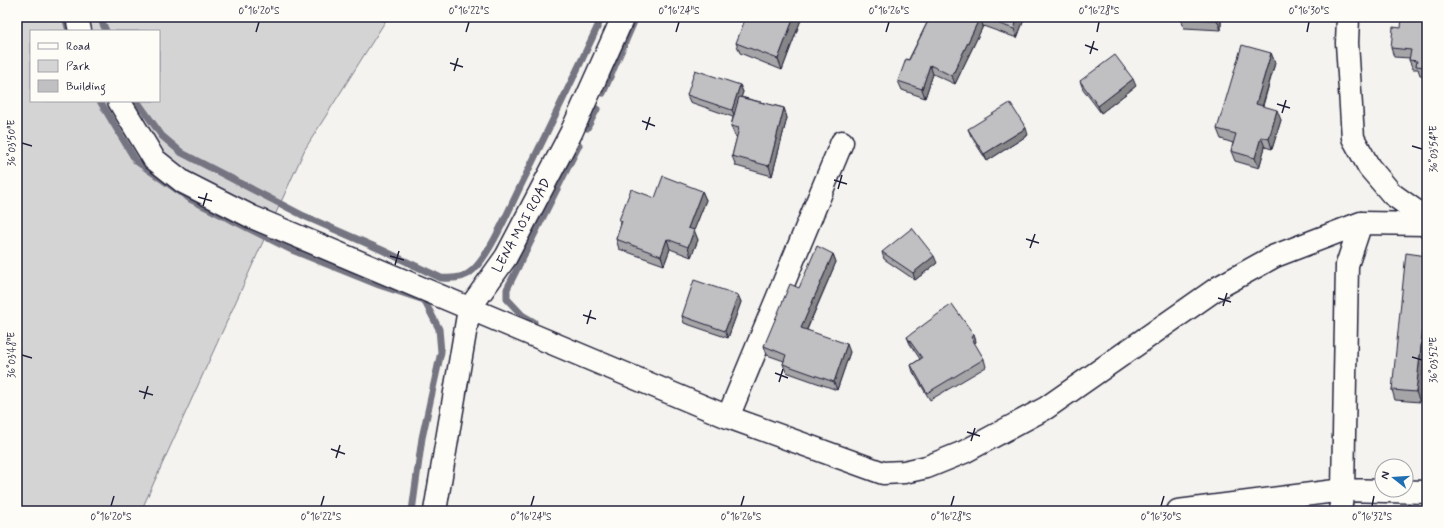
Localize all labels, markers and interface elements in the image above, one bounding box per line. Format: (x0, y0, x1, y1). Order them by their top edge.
text: 0°16'20"S (239, 4, 280, 18)
text: 0°16'22"S (449, 4, 490, 18)
text: 0°16'24"S (658, 4, 700, 18)
text: 0°16'26"S (869, 4, 910, 18)
text: 0°16'28"S (1079, 4, 1120, 18)
text: 0°16'30"S (1289, 4, 1330, 18)
legend (30, 30, 160, 102)
text: Road (66, 39, 90, 55)
text: Park (66, 59, 90, 75)
text: Building (66, 79, 106, 96)
text: 36°03'50"E (5, 120, 19, 166)
text: 36°03'54"E (1427, 125, 1441, 172)
street label: LENA MOI ROAD (488, 175, 555, 276)
text: 36°03'48"E (5, 332, 19, 378)
text: 36°03'52"E (1427, 337, 1441, 383)
north arrow (1374, 458, 1414, 498)
text: N (1378, 470, 1393, 481)
text: 0°16'20"S (91, 510, 132, 524)
text: 0°16'22"S (301, 510, 342, 524)
text: 0°16'24"S (510, 510, 552, 524)
text: 0°16'26"S (721, 510, 762, 524)
text: 0°16'28"S (931, 510, 972, 524)
text: 0°16'30"S (1141, 510, 1182, 524)
text: 0°16'32"S (1352, 510, 1392, 524)

